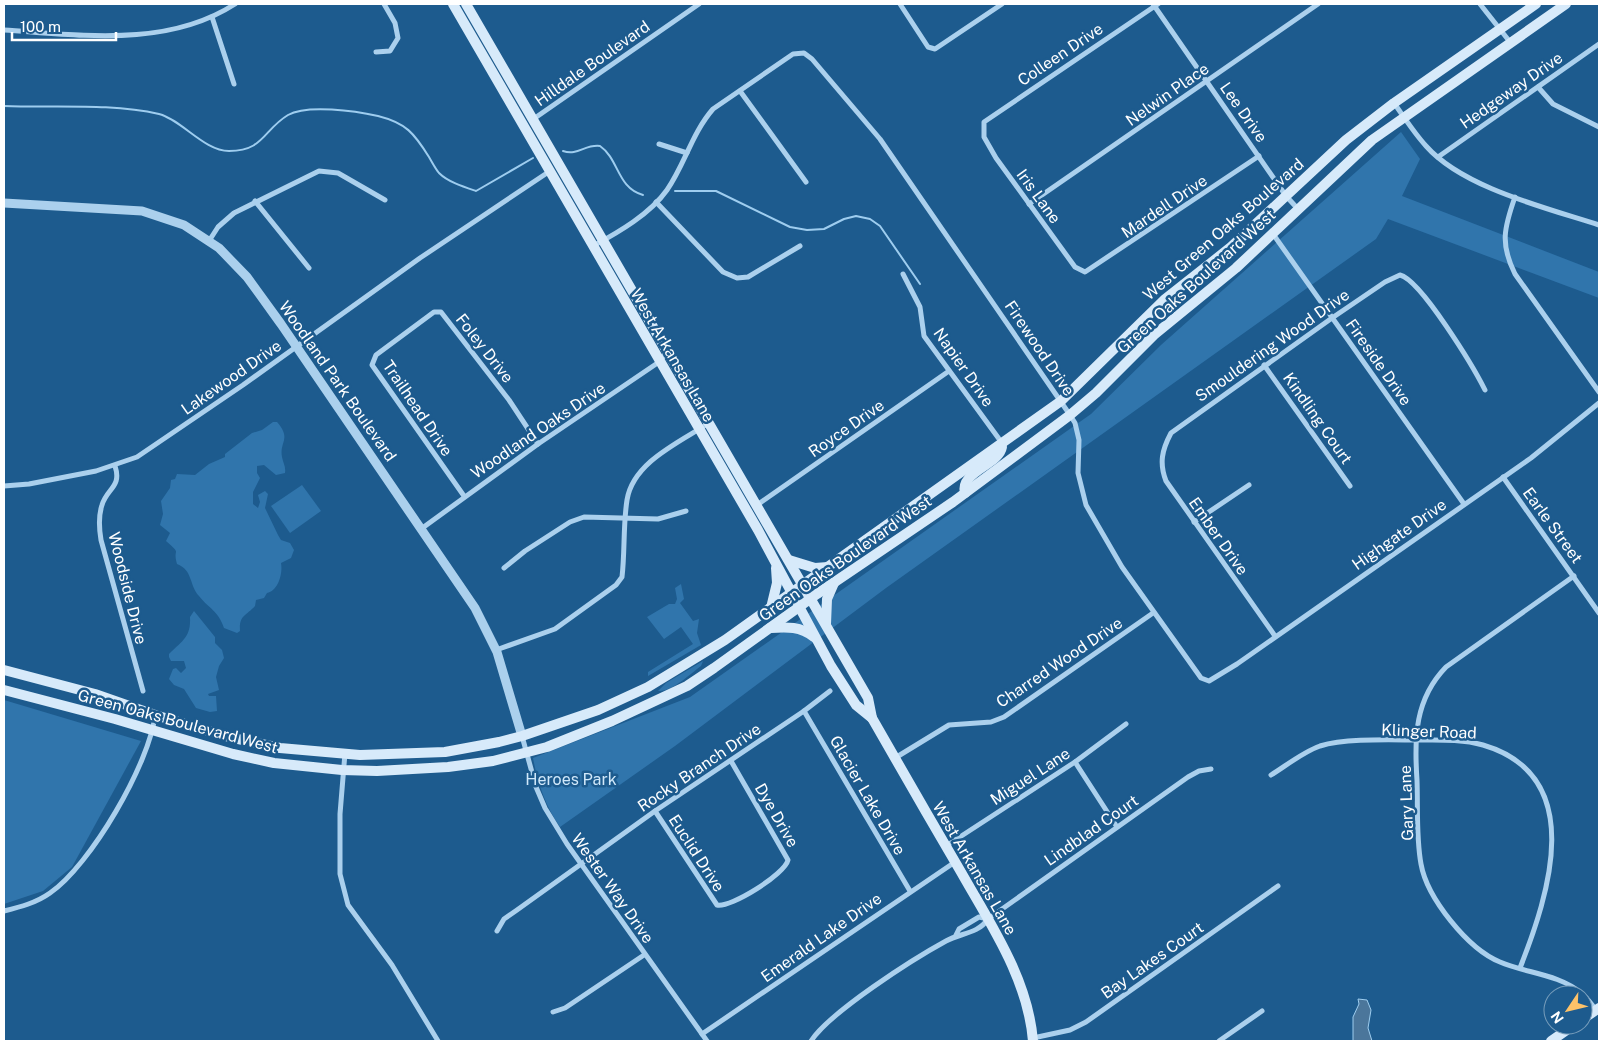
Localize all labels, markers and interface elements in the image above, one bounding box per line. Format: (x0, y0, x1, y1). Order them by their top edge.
scale bar (12, 10, 116, 42)
street label: Hilldale Boulevard (531, 17, 653, 110)
text: 100 m (20, 18, 61, 35)
street label: Colleen Drive (1014, 19, 1106, 90)
street label: Hedgeway Drive (1456, 48, 1566, 133)
street label: Nelwin Place (1122, 59, 1212, 130)
street label: Lee Drive (1216, 79, 1271, 146)
street label: West Green Oaks Boulevard (1139, 154, 1308, 304)
street label: Iris Lane (1012, 165, 1065, 227)
street label: Mardell Drive (1118, 171, 1211, 242)
street label: Green Oaks Boulevard West (1113, 205, 1279, 357)
street label: West Arkansas Lane (627, 285, 719, 425)
street label: Smouldering Wood Drive (1192, 285, 1353, 406)
street label: Woodland Park Boulevard (275, 297, 400, 465)
street label: Firewood Drive (1001, 297, 1078, 400)
street label: Foley Drive (452, 310, 517, 387)
street label: Fireside Drive (1342, 315, 1415, 409)
street label: Napier Drive (929, 324, 998, 410)
street label: Lakewood Drive (178, 336, 285, 419)
street label: Trailhead Drive (379, 357, 457, 460)
street label: Kindling Court (1279, 369, 1356, 468)
street label: Woodland Oaks Drive (467, 378, 609, 482)
street label: Royce Drive (805, 395, 888, 461)
street label: Earle Street (1519, 484, 1586, 567)
street label: Green Oaks Boulevard West (755, 491, 935, 625)
street label: Ember Drive (1185, 494, 1252, 579)
street label: Highgate Drive (1348, 495, 1450, 574)
street label: Woodside Drive (104, 530, 151, 646)
street label: Charred Wood Drive (993, 613, 1126, 712)
street label: Green Oaks Boulevard West (76, 686, 280, 757)
street label: Rocky Branch Drive (634, 719, 765, 816)
street label: Klinger Road (1381, 720, 1477, 743)
street label: Glacier Lake Drive (826, 732, 909, 858)
street label: Miguel Lane (987, 744, 1074, 809)
street label: Gary Lane (1396, 765, 1417, 841)
park label: Heroes Park (525, 770, 617, 789)
street label: Dye Drive (751, 780, 802, 851)
street label: Lindblad Court (1041, 791, 1142, 870)
street label: West Arkansas Lane (929, 798, 1021, 938)
street label: Euclid Drive (665, 811, 729, 895)
street label: Wester Way Drive (567, 830, 658, 947)
street label: Emerald Lake Drive (757, 889, 885, 986)
street label: Bay Lakes Court (1097, 918, 1207, 1003)
north arrow (1543, 985, 1593, 1035)
text: N (1548, 1008, 1567, 1027)

